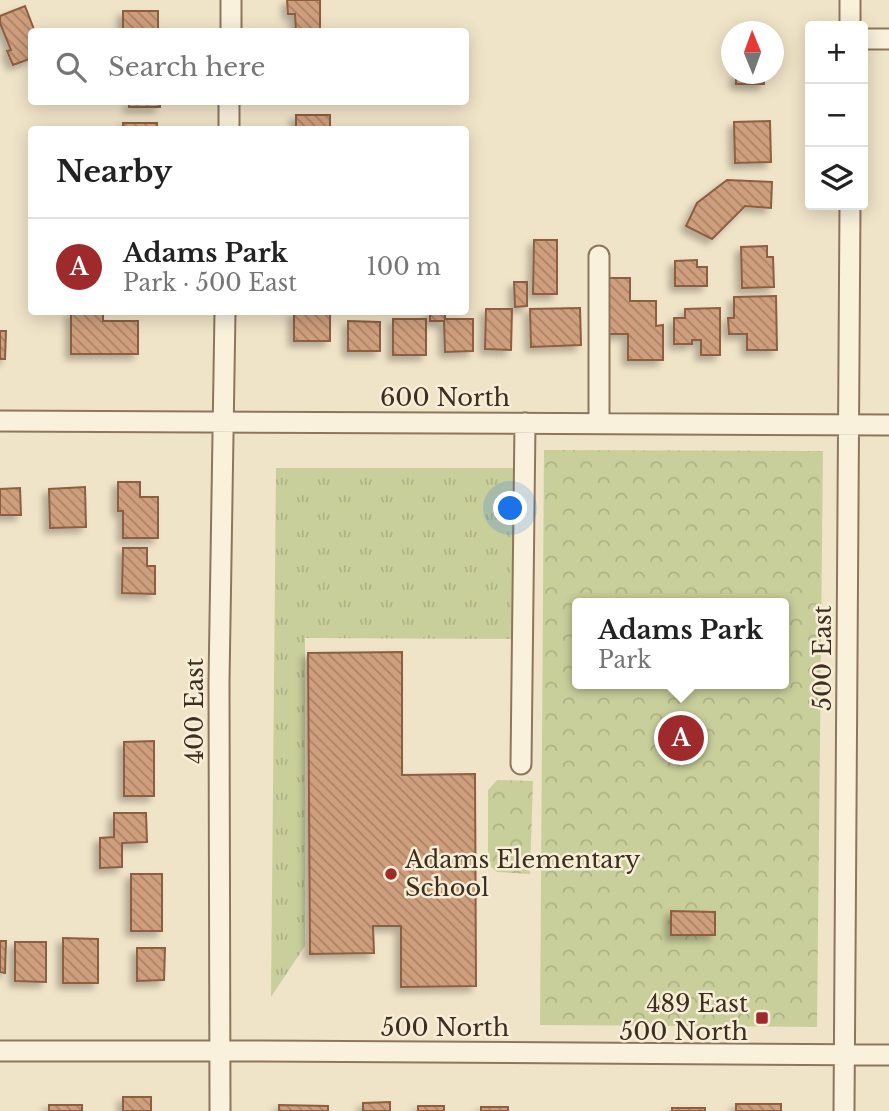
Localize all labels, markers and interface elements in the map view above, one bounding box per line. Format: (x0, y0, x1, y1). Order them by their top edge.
north arrow (721, 21, 784, 84)
map controls (805, 21, 868, 210)
button: + (805, 21, 868, 84)
search box (28, 28, 469, 105)
icon: search (52, 48, 90, 86)
text: Search here (108, 51, 265, 83)
button: − (805, 84, 868, 147)
button: layers (805, 147, 868, 210)
text: Nearby (56, 153, 172, 190)
text: Adams Park (123, 237, 288, 269)
text: A (70, 253, 88, 281)
text: 100 m (367, 253, 441, 281)
text: Park · 500 East (123, 269, 297, 297)
street label: 600 North (380, 383, 510, 412)
your location (493, 491, 527, 525)
popup (572, 598, 789, 689)
street label: 500 East (808, 605, 837, 711)
text: Adams Park (598, 614, 763, 646)
text: Park (598, 646, 651, 674)
street label: 400 East (180, 658, 209, 764)
pin: A (658, 712, 704, 764)
place label: Adams Elementary School (404, 845, 641, 902)
marker: Adams Elementary School (383, 866, 399, 882)
place label: 489 East 500 North (620, 989, 748, 1046)
marker: 489 East 500 North (754, 1010, 770, 1026)
street label: 500 North (381, 1013, 509, 1042)

